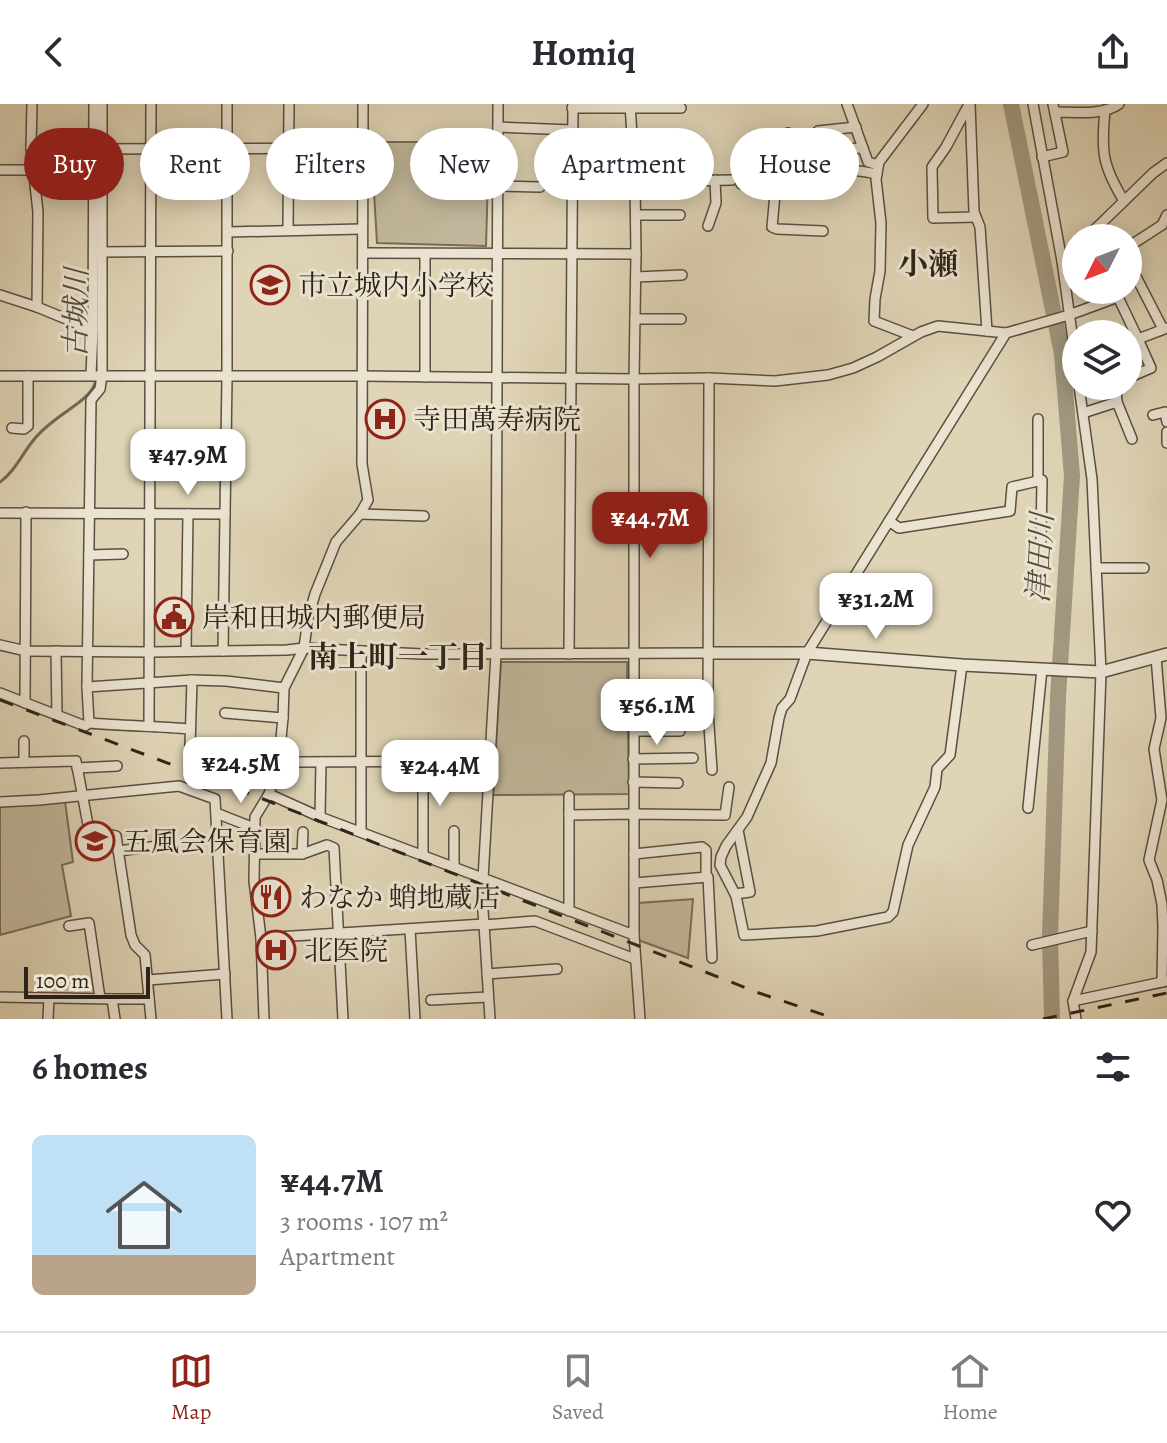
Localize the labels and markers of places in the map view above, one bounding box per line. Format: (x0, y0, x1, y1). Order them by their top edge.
school or university icon: 市立城内小学校 (249, 264, 291, 306)
place label: 市立城内小学校 (298, 267, 494, 305)
hospital icon: 寺田萬寿病院 (364, 398, 406, 440)
place label: 寺田萬寿病院 (413, 401, 581, 439)
pin: ¥47.9M (123, 429, 253, 497)
pin: ¥44.7M (585, 492, 715, 560)
pin: ¥31.2M (811, 573, 941, 641)
public building icon: 岸和田城内郵便局 (153, 596, 195, 638)
place label: 岸和田城内郵便局 (202, 599, 426, 637)
pin: ¥56.1M (592, 679, 722, 747)
pin: ¥24.5M (176, 737, 306, 805)
pin: ¥24.4M (375, 740, 505, 808)
school or university icon: 五風会保育園 (74, 820, 116, 862)
place label: 五風会保育園 (123, 823, 291, 861)
restaurant icon: わなか 蛸地蔵店 (250, 876, 292, 918)
place label: わなか 蛸地蔵店 (299, 879, 501, 917)
hospital icon: 北医院 (255, 929, 297, 971)
place label: 北医院 (304, 932, 388, 970)

